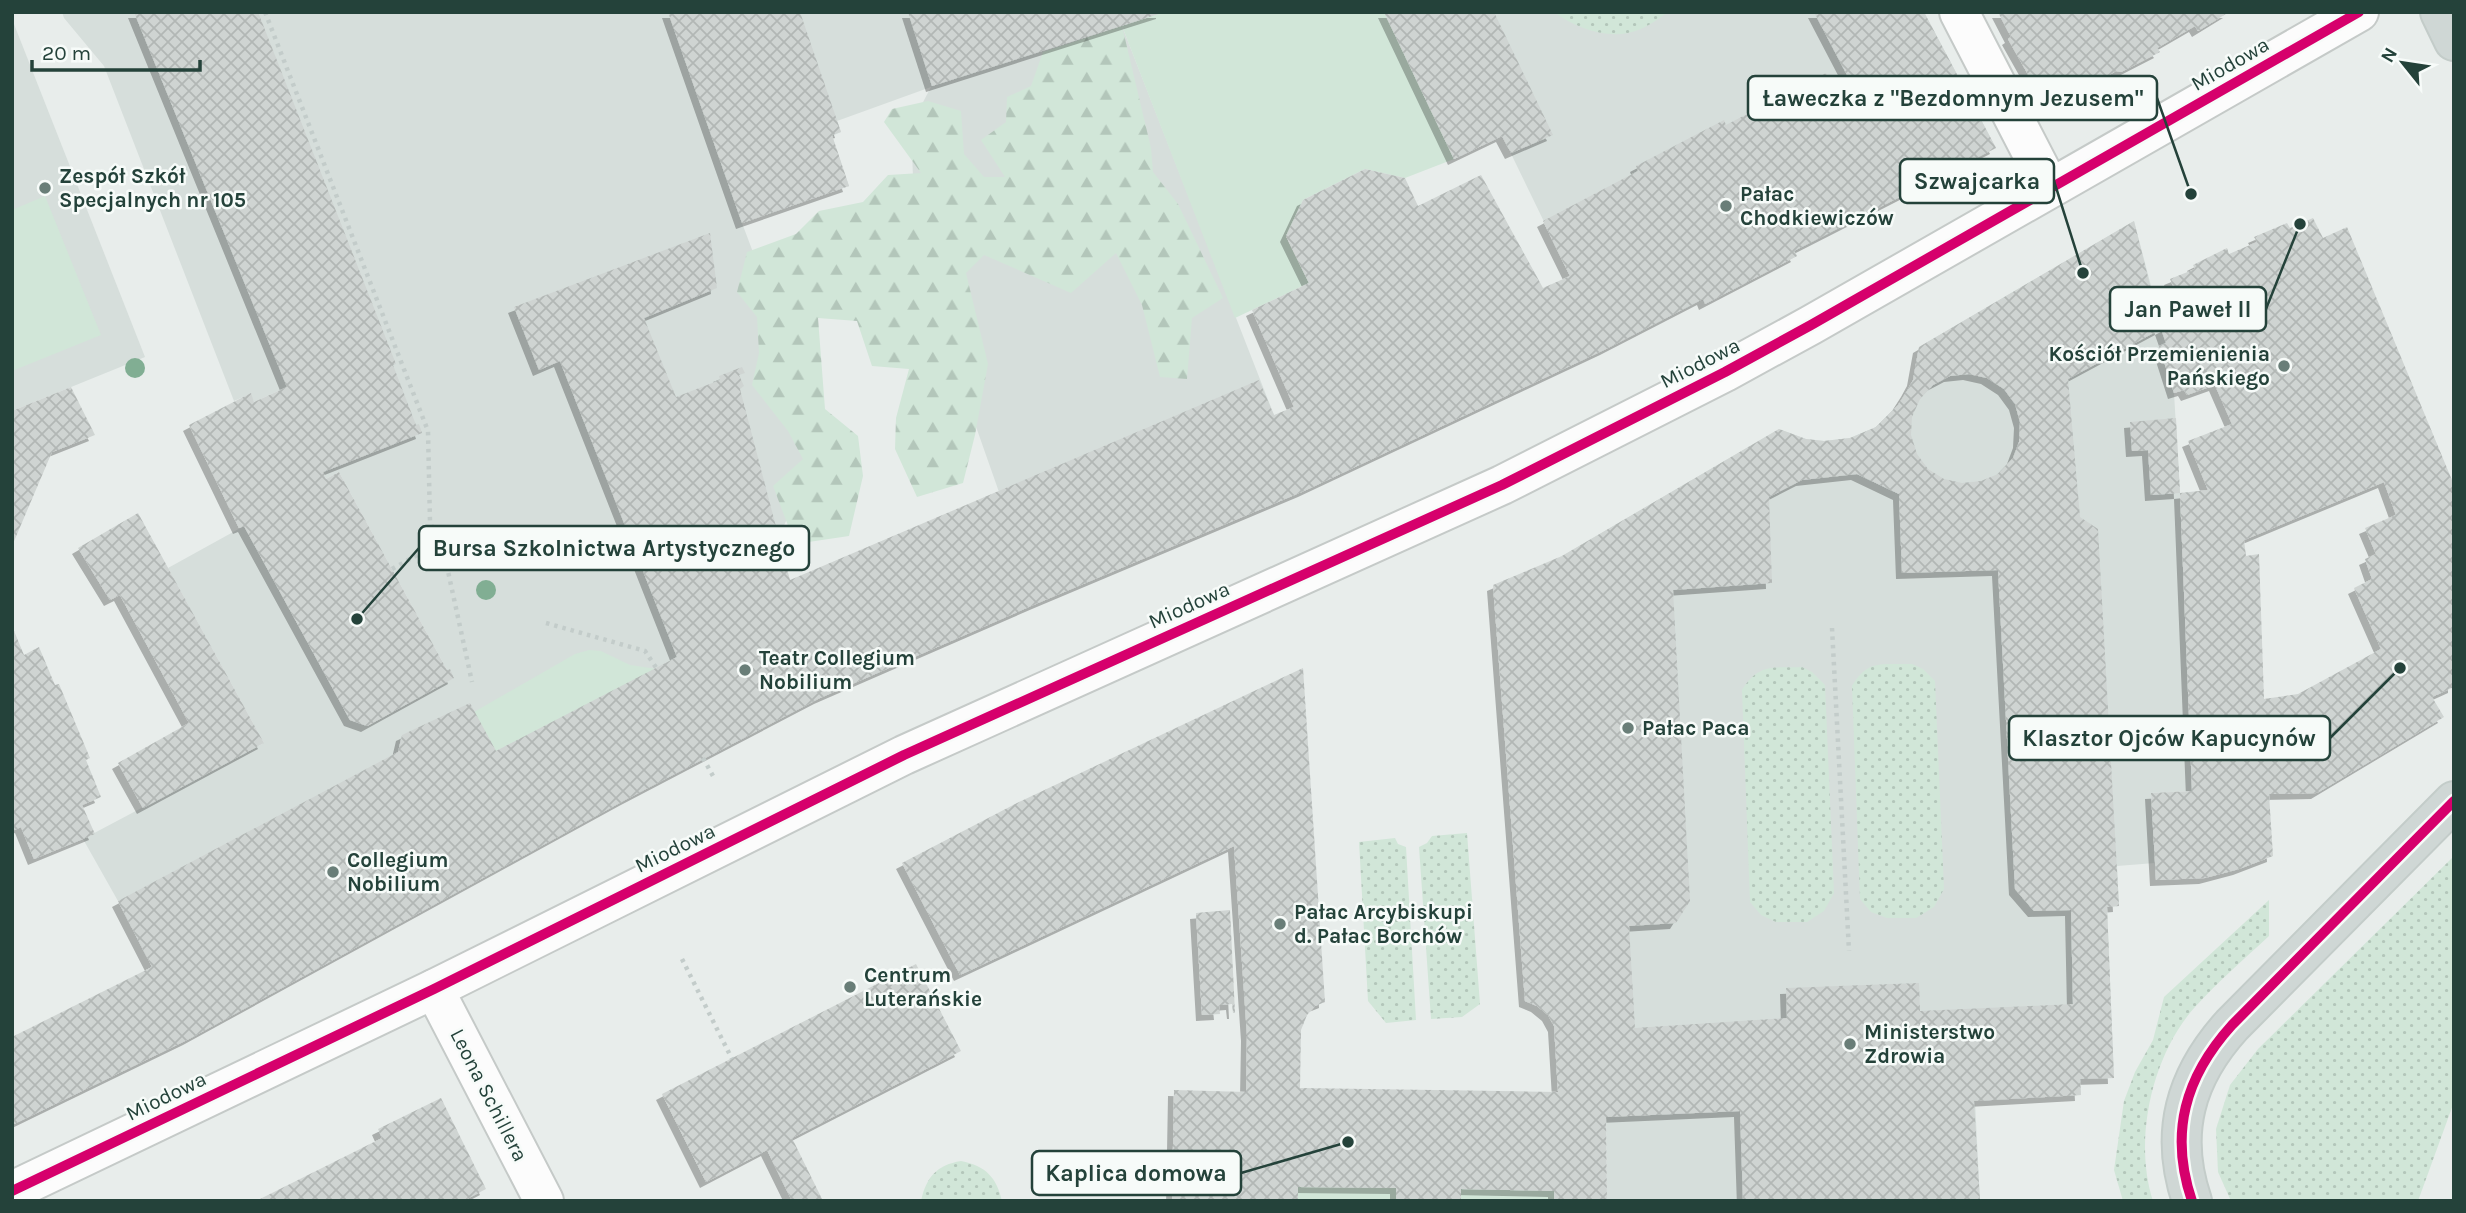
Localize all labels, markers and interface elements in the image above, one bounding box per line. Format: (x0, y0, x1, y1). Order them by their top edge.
scale bar (32, 28, 200, 72)
north arrow (2368, 28, 2438, 98)
street label: Miodowa (2187, 32, 2273, 96)
text: 20 m (42, 41, 91, 65)
text: N (2376, 44, 2402, 66)
callout: Ławeczka z "Bezdomnym Jezusem" (1748, 76, 2157, 120)
text: Ławeczka z "Bezdomnym Jezusem" (1762, 85, 2144, 112)
callout: Szwajcarka (1900, 159, 2054, 203)
place label: Zespół Szkół Specjalnych nr 105 (59, 164, 246, 212)
text: Szwajcarka (1914, 168, 2040, 195)
marker: Zespół Szkół Specjalnych nr 105 (37, 180, 53, 196)
place label: Pałac Chodkiewiczów (1740, 182, 1894, 230)
marker: Pałac Chodkiewiczów (1718, 198, 1734, 214)
callout: Jan Paweł II (2110, 287, 2266, 331)
text: Jan Paweł II (2124, 296, 2252, 323)
street label: Miodowa (1656, 333, 1744, 393)
place label: Kościół Przemienienia Pańskiego (2048, 342, 2270, 390)
marker: Kościół Przemienienia Pańskiego (2276, 358, 2292, 374)
callout: Bursa Szkolnictwa Artystycznego (419, 526, 809, 570)
text: Bursa Szkolnictwa Artystycznego (433, 535, 795, 562)
street label: Miodowa (1145, 577, 1233, 633)
place label: Teatr Collegium Nobilium (759, 646, 915, 694)
marker: Teatr Collegium Nobilium (737, 662, 753, 678)
place label: Pałac Paca (1642, 716, 1749, 740)
callout: Klasztor Ojców Kapucynów (2009, 716, 2330, 760)
marker: Pałac Paca (1620, 720, 1636, 736)
text: Klasztor Ojców Kapucynów (2022, 725, 2316, 752)
street label: Miodowa (631, 818, 719, 878)
place label: Collegium Nobilium (347, 848, 448, 896)
marker: Collegium Nobilium (325, 864, 341, 880)
place label: Pałac Arcybiskupi d. Pałac Borchów (1294, 900, 1473, 948)
marker: Pałac Arcybiskupi d. Pałac Borchów (1272, 916, 1288, 932)
place label: Centrum Luterańskie (864, 963, 982, 1011)
marker: Centrum Luterańskie (842, 979, 858, 995)
place label: Ministerstwo Zdrowia (1864, 1020, 1995, 1068)
street label: Leona Schillera (445, 1025, 533, 1165)
marker: Ministerstwo Zdrowia (1842, 1036, 1858, 1052)
street label: Miodowa (122, 1066, 210, 1126)
callout: Kaplica domowa (1032, 1151, 1241, 1195)
text: Kaplica domowa (1045, 1160, 1227, 1187)

